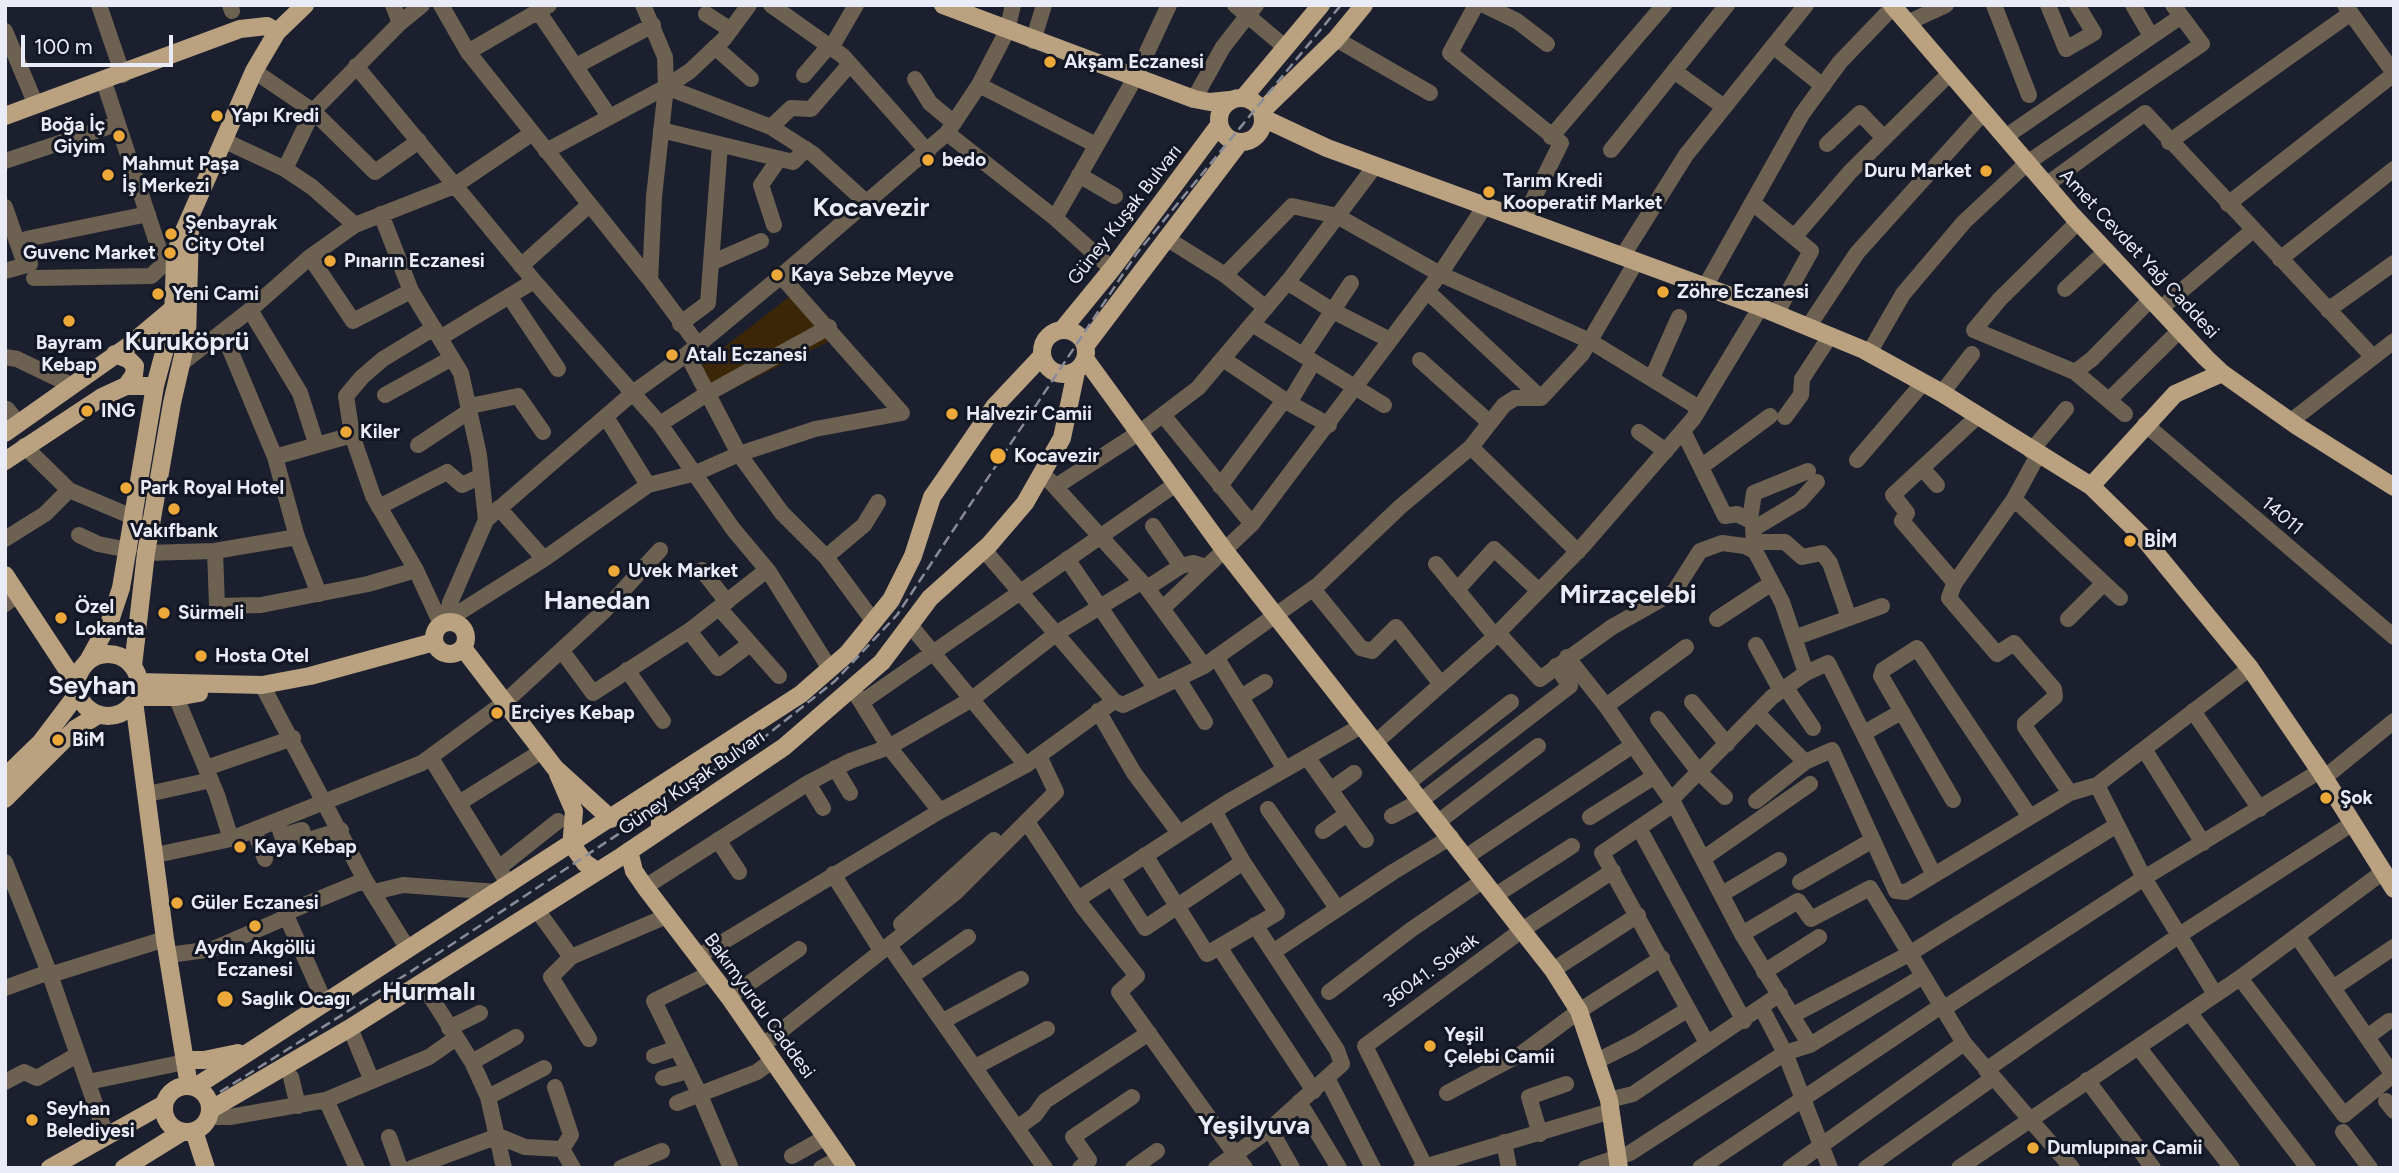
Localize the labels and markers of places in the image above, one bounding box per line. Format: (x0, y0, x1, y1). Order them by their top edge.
place label: Akşam Eczanesi (1064, 51, 1204, 73)
marker: Akşam Eczanesi (1042, 54, 1058, 70)
place label: Yapı Kredi (231, 105, 319, 127)
marker: Yapı Kredi (209, 108, 225, 124)
place label: Boğa İç Giyim (40, 114, 105, 158)
marker: Boğa İç Giyim (111, 128, 127, 144)
place label: bedo (942, 149, 986, 171)
marker: bedo (920, 152, 936, 168)
place label: Mahmut Paşa İş Merkezi (122, 153, 239, 197)
place label: Duru Market (1864, 160, 1972, 182)
marker: Duru Market (1978, 163, 1994, 179)
marker: Mahmut Paşa İş Merkezi (100, 167, 116, 183)
place label: Tarım Kredi Kooperatif Market (1503, 170, 1663, 214)
marker: Tarım Kredi Kooperatif Market (1481, 184, 1497, 200)
place label: Şenbayrak City Otel (185, 212, 278, 256)
marker: Şenbayrak City Otel (163, 226, 179, 242)
place label: Guvenc Market (23, 242, 156, 264)
marker: Guvenc Market (162, 245, 178, 261)
place label: Pınarın Eczanesi (344, 250, 485, 272)
marker: Pınarın Eczanesi (322, 253, 338, 269)
place label: Kaya Sebze Meyve (791, 264, 954, 286)
marker: Kaya Sebze Meyve (769, 267, 785, 283)
place label: Zöhre Eczanesi (1677, 281, 1809, 303)
place label: Yeni Cami (172, 283, 259, 305)
marker: Zöhre Eczanesi (1655, 284, 1671, 300)
marker: Yeni Cami (150, 286, 166, 302)
marker: Bayram Kebap (61, 313, 77, 329)
place label: Bayram Kebap (36, 332, 102, 376)
place label: Atalı Eczanesi (686, 344, 807, 366)
marker: Atalı Eczanesi (664, 347, 680, 363)
place label: ING (101, 400, 135, 422)
marker: ING (79, 403, 95, 419)
place label: Halvezir Camii (966, 403, 1092, 425)
marker: Halvezir Camii (944, 406, 960, 422)
place label: Kiler (360, 421, 400, 443)
marker: Kiler (338, 424, 354, 440)
place label: Kocavezir (1014, 445, 1099, 467)
marker: Kocavezir (988, 446, 1008, 466)
place label: Park Royal Hotel (140, 477, 284, 499)
marker: Park Royal Hotel (118, 480, 134, 496)
marker: Vakıfbank (166, 501, 182, 517)
place label: Vakıfbank (130, 520, 218, 542)
place label: BİM (2144, 530, 2177, 552)
marker: BİM (2122, 533, 2138, 549)
place label: Uvek Market (628, 560, 738, 582)
marker: Uvek Market (606, 563, 622, 579)
place label: Özel Lokanta (75, 596, 144, 640)
place label: Sürmeli (178, 602, 244, 624)
marker: Sürmeli (156, 605, 172, 621)
marker: Özel Lokanta (53, 610, 69, 626)
place label: Hosta Otel (215, 645, 309, 667)
marker: Hosta Otel (193, 648, 209, 664)
place label: Erciyes Kebap (511, 702, 635, 724)
marker: Erciyes Kebap (489, 705, 505, 721)
place label: BiM (72, 729, 105, 751)
marker: BiM (50, 732, 66, 748)
place label: Şok (2340, 787, 2373, 809)
marker: Şok (2318, 790, 2334, 806)
place label: Kaya Kebap (254, 836, 357, 858)
marker: Kaya Kebap (232, 839, 248, 855)
place label: Güler Eczanesi (191, 892, 319, 914)
marker: Güler Eczanesi (169, 895, 185, 911)
marker: Aydın Akgöllü Eczanesi (247, 918, 263, 934)
place label: Aydın Akgöllü Eczanesi (195, 937, 315, 981)
place label: Saglık Ocagı (241, 988, 350, 1010)
marker: Saglık Ocagı (215, 989, 235, 1009)
place label: Yeşil Çelebi Camii (1444, 1024, 1555, 1068)
marker: Yeşil Çelebi Camii (1422, 1038, 1438, 1054)
place label: Seyhan Belediyesi (46, 1098, 135, 1142)
marker: Seyhan Belediyesi (24, 1112, 40, 1128)
place label: Dumlupınar Camii (2047, 1137, 2203, 1159)
marker: Dumlupınar Camii (2025, 1140, 2041, 1156)

